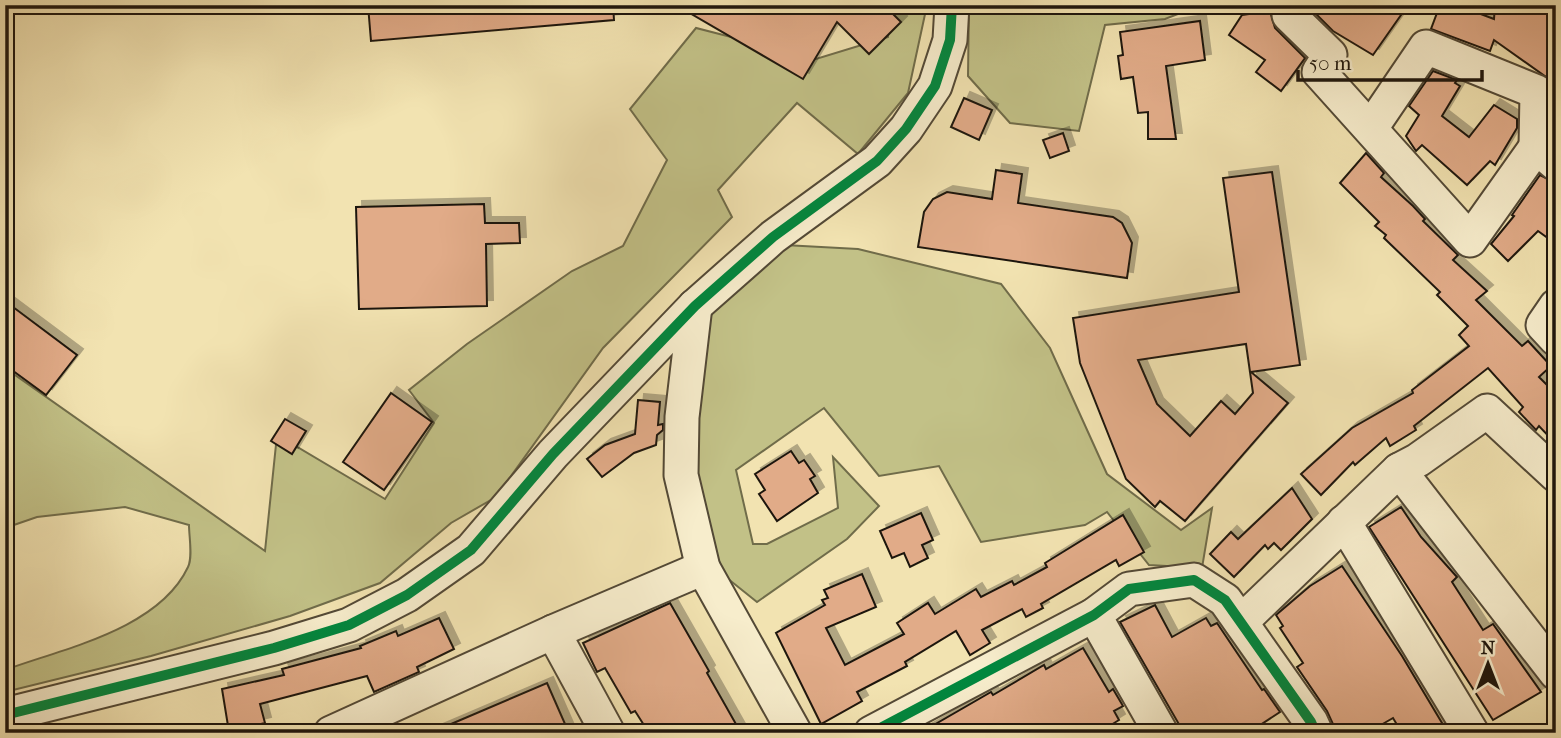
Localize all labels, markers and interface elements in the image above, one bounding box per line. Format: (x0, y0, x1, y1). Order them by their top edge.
scale bar (1298, 38, 1482, 82)
text: 50 m (1309, 51, 1352, 75)
north arrow (1452, 630, 1522, 700)
text: N (1481, 637, 1496, 659)

